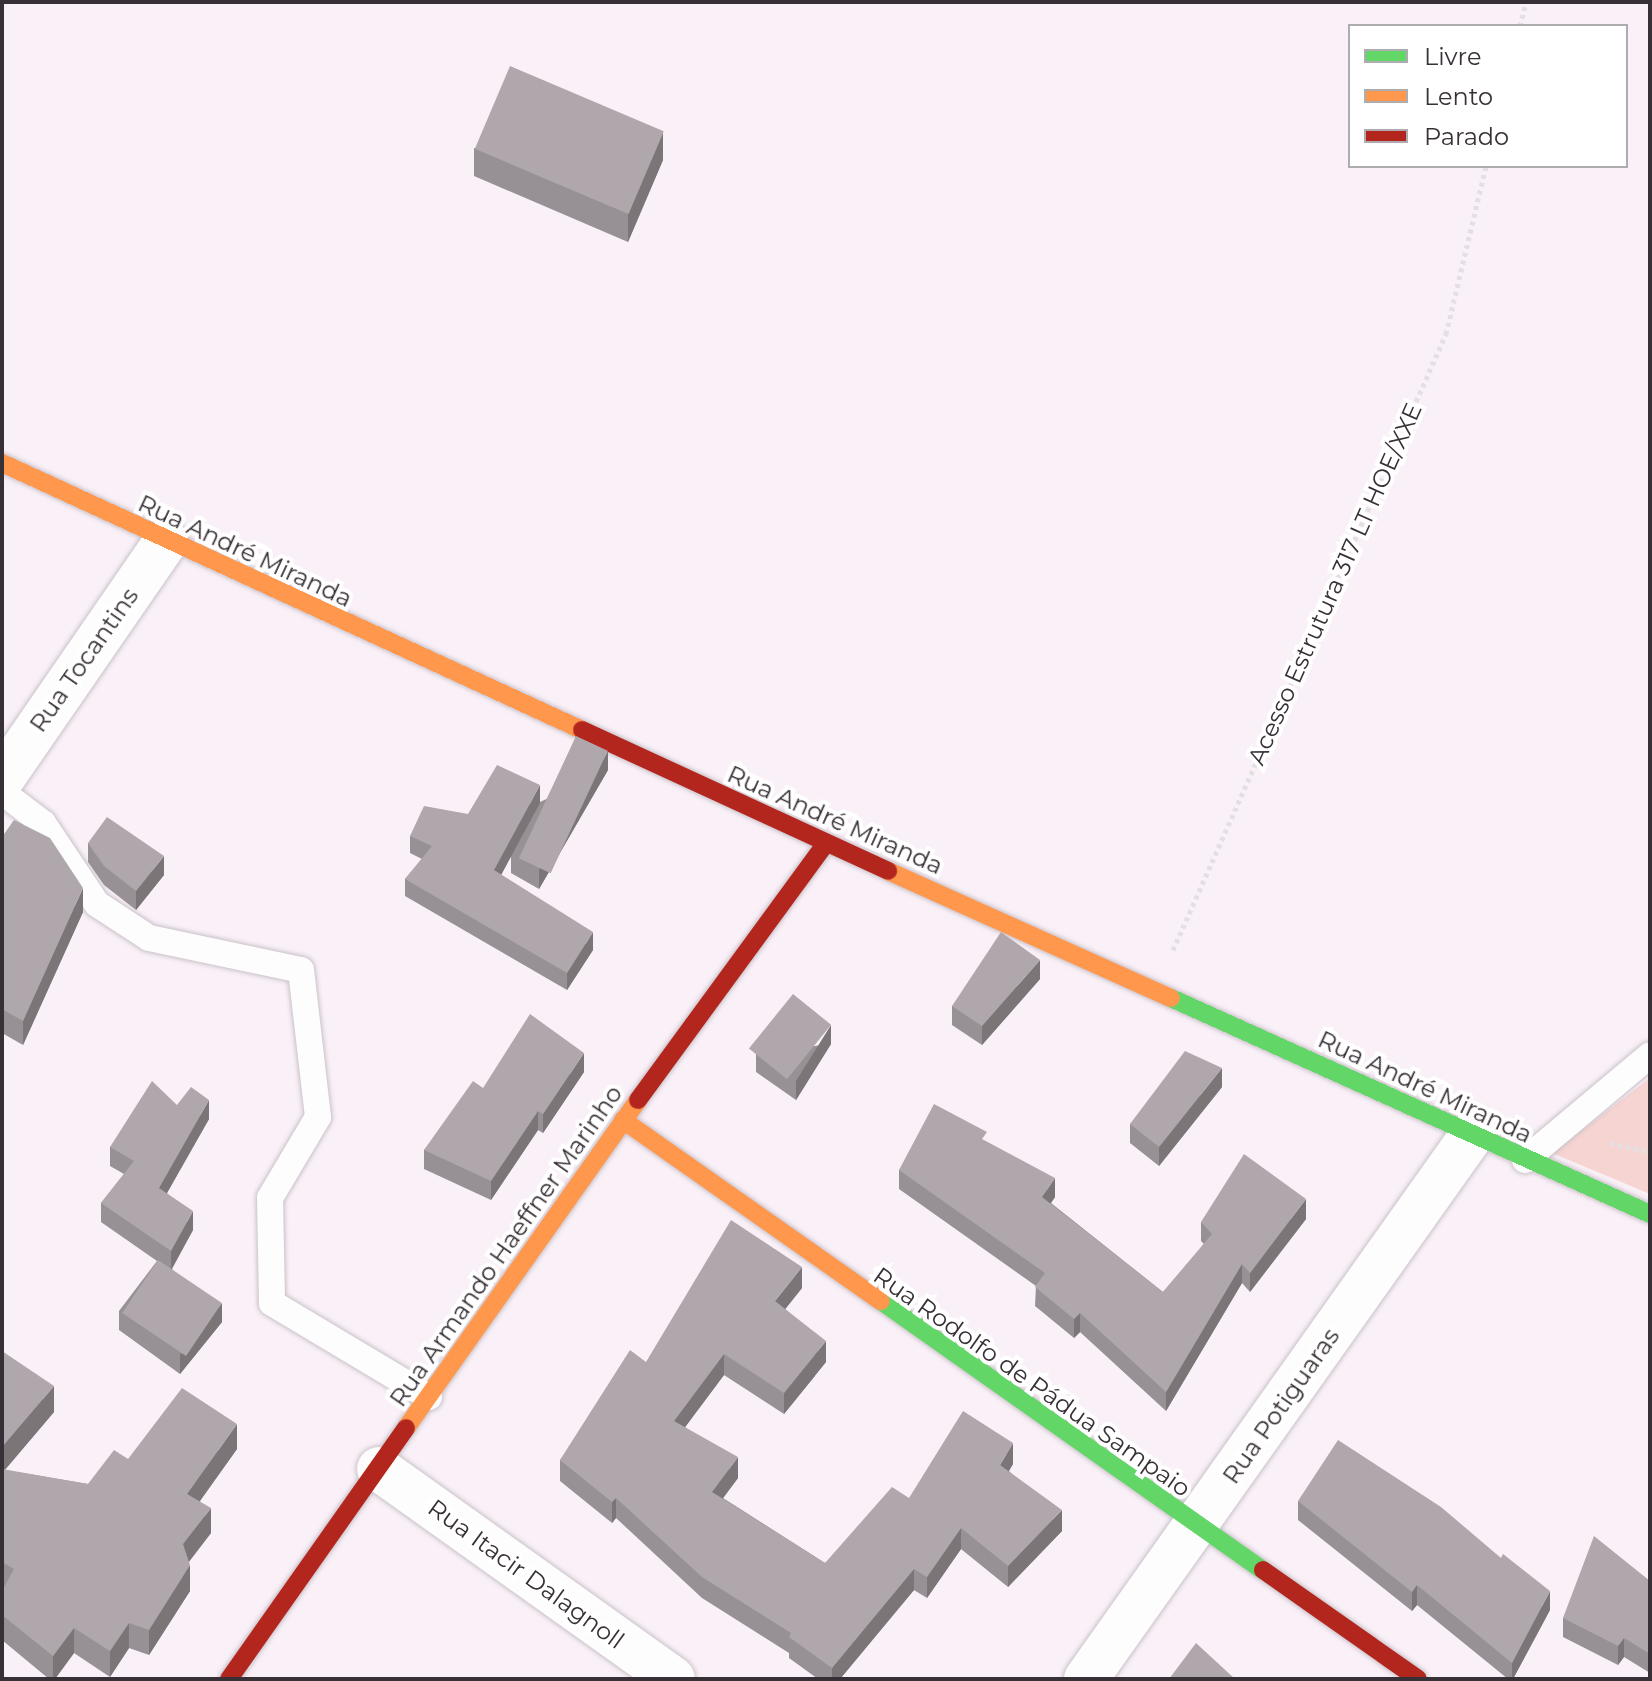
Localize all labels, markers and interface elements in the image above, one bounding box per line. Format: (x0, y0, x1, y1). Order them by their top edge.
legend (1348, 24, 1628, 168)
text: Livre (1424, 42, 1481, 71)
text: Lento (1424, 82, 1493, 111)
text: Parado (1424, 122, 1509, 151)
street label: Acesso Estrutura 317 LT HOE/XXE (1242, 399, 1428, 769)
street label: Rua André Miranda (134, 489, 356, 613)
street label: Rua Tocantins (24, 582, 144, 738)
street label: Rua André Miranda (723, 760, 947, 880)
street label: Rua André Miranda (1314, 1025, 1536, 1149)
street label: Rua Armando Haeffner Marinho (384, 1080, 628, 1412)
street label: Rua Rodolfo de Pádua Sampaio (868, 1261, 1196, 1503)
street label: Rua Potiguaras (1217, 1323, 1345, 1489)
street label: Rua Itacir Dalagnoll (422, 1493, 630, 1655)

